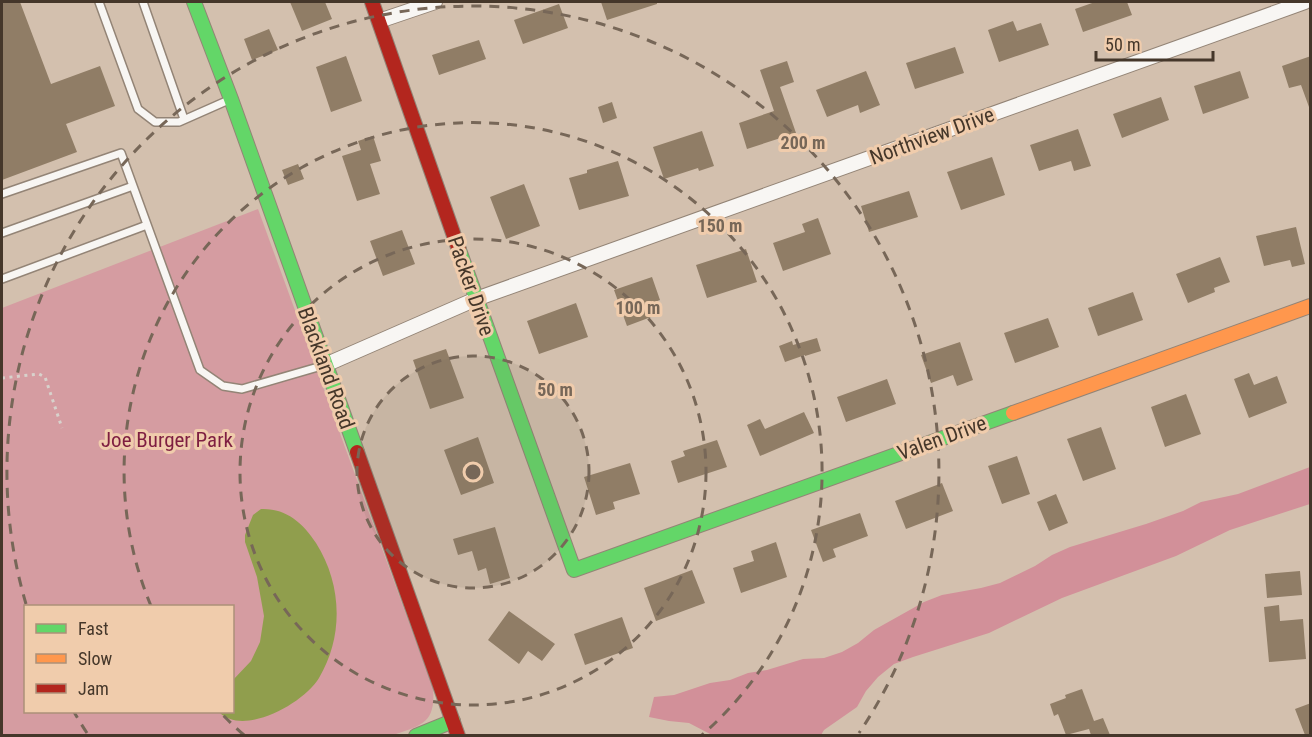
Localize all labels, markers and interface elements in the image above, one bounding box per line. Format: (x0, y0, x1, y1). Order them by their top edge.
scale bar (1096, 24, 1213, 62)
text: 50 m (1105, 34, 1140, 55)
street label: Northview Drive (866, 102, 998, 170)
text: 200 m (781, 132, 825, 153)
text: 150 m (698, 215, 742, 236)
street label: Packer Drive (443, 233, 499, 339)
text: 100 m (616, 297, 660, 318)
street label: Blackland Road (293, 304, 359, 432)
text: 50 m (537, 379, 573, 400)
street label: Valen Drive (894, 411, 990, 465)
park label: Joe Burger Park (101, 428, 234, 452)
centre of rings (463, 462, 483, 482)
legend (24, 605, 234, 713)
text: Fast (78, 618, 109, 639)
text: Slow (78, 648, 113, 669)
text: Jam (78, 678, 109, 699)

